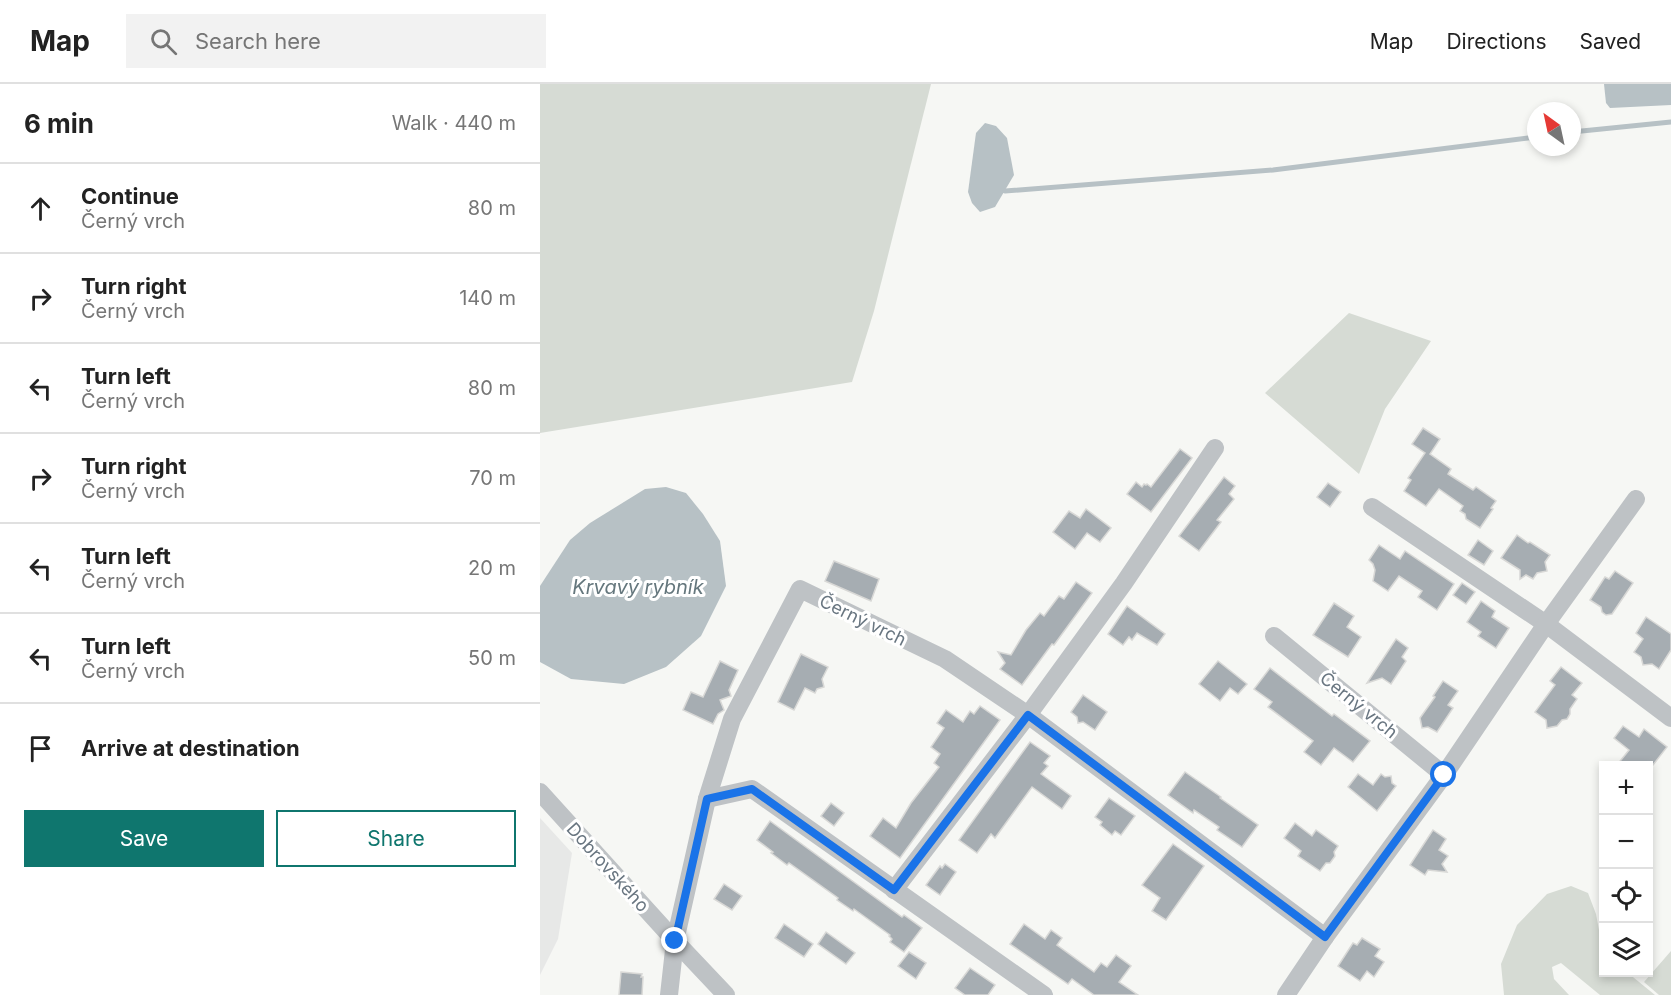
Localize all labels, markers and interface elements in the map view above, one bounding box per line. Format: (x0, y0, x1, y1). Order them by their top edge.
search box (126, 14, 546, 68)
text: Map (30, 24, 90, 58)
icon: search (147, 25, 180, 58)
text: Search here (195, 28, 321, 54)
text: Map (1370, 29, 1413, 54)
text: Directions (1446, 29, 1547, 54)
text: Saved (1580, 29, 1641, 54)
north arrow (1527, 102, 1581, 156)
text: 6 min (24, 108, 94, 139)
text: Walk · 440 m (392, 111, 516, 135)
text: Continue (81, 183, 179, 209)
icon: ahead (24, 192, 57, 225)
text: 80 m (468, 196, 516, 220)
text: Černý vrch (81, 209, 185, 233)
text: Turn right (81, 273, 187, 299)
icon: right (24, 282, 57, 315)
text: 140 m (459, 286, 516, 310)
text: Černý vrch (81, 299, 185, 323)
text: Turn left (81, 363, 171, 389)
icon: left (24, 372, 57, 405)
text: 80 m (468, 376, 516, 400)
text: Černý vrch (81, 389, 185, 413)
text: Turn right (81, 453, 187, 479)
icon: right (24, 462, 57, 495)
text: 70 m (469, 466, 516, 490)
text: Černý vrch (81, 479, 185, 503)
text: Turn left (81, 543, 171, 569)
icon: left (24, 552, 57, 585)
text: 20 m (468, 556, 516, 580)
text: Černý vrch (81, 569, 185, 593)
water label: Krvavý rybník (572, 575, 705, 599)
street label: Černý vrch (816, 589, 910, 650)
text: Turn left (81, 633, 171, 659)
icon: left (24, 642, 57, 675)
text: 50 m (468, 646, 516, 670)
text: Černý vrch (81, 659, 185, 683)
street label: Černý vrch (1316, 667, 1403, 743)
icon: arrive (24, 732, 57, 765)
text: Arrive at destination (81, 735, 300, 761)
route start (1430, 761, 1456, 787)
map controls (1599, 761, 1653, 977)
button: + (1599, 761, 1653, 815)
button: Save (24, 810, 264, 867)
button: Share (276, 810, 516, 867)
button: − (1599, 815, 1653, 869)
street label: Dobrovského (562, 818, 654, 916)
button: locate (1599, 869, 1653, 923)
button: layers (1599, 923, 1653, 977)
route end (661, 927, 687, 953)

